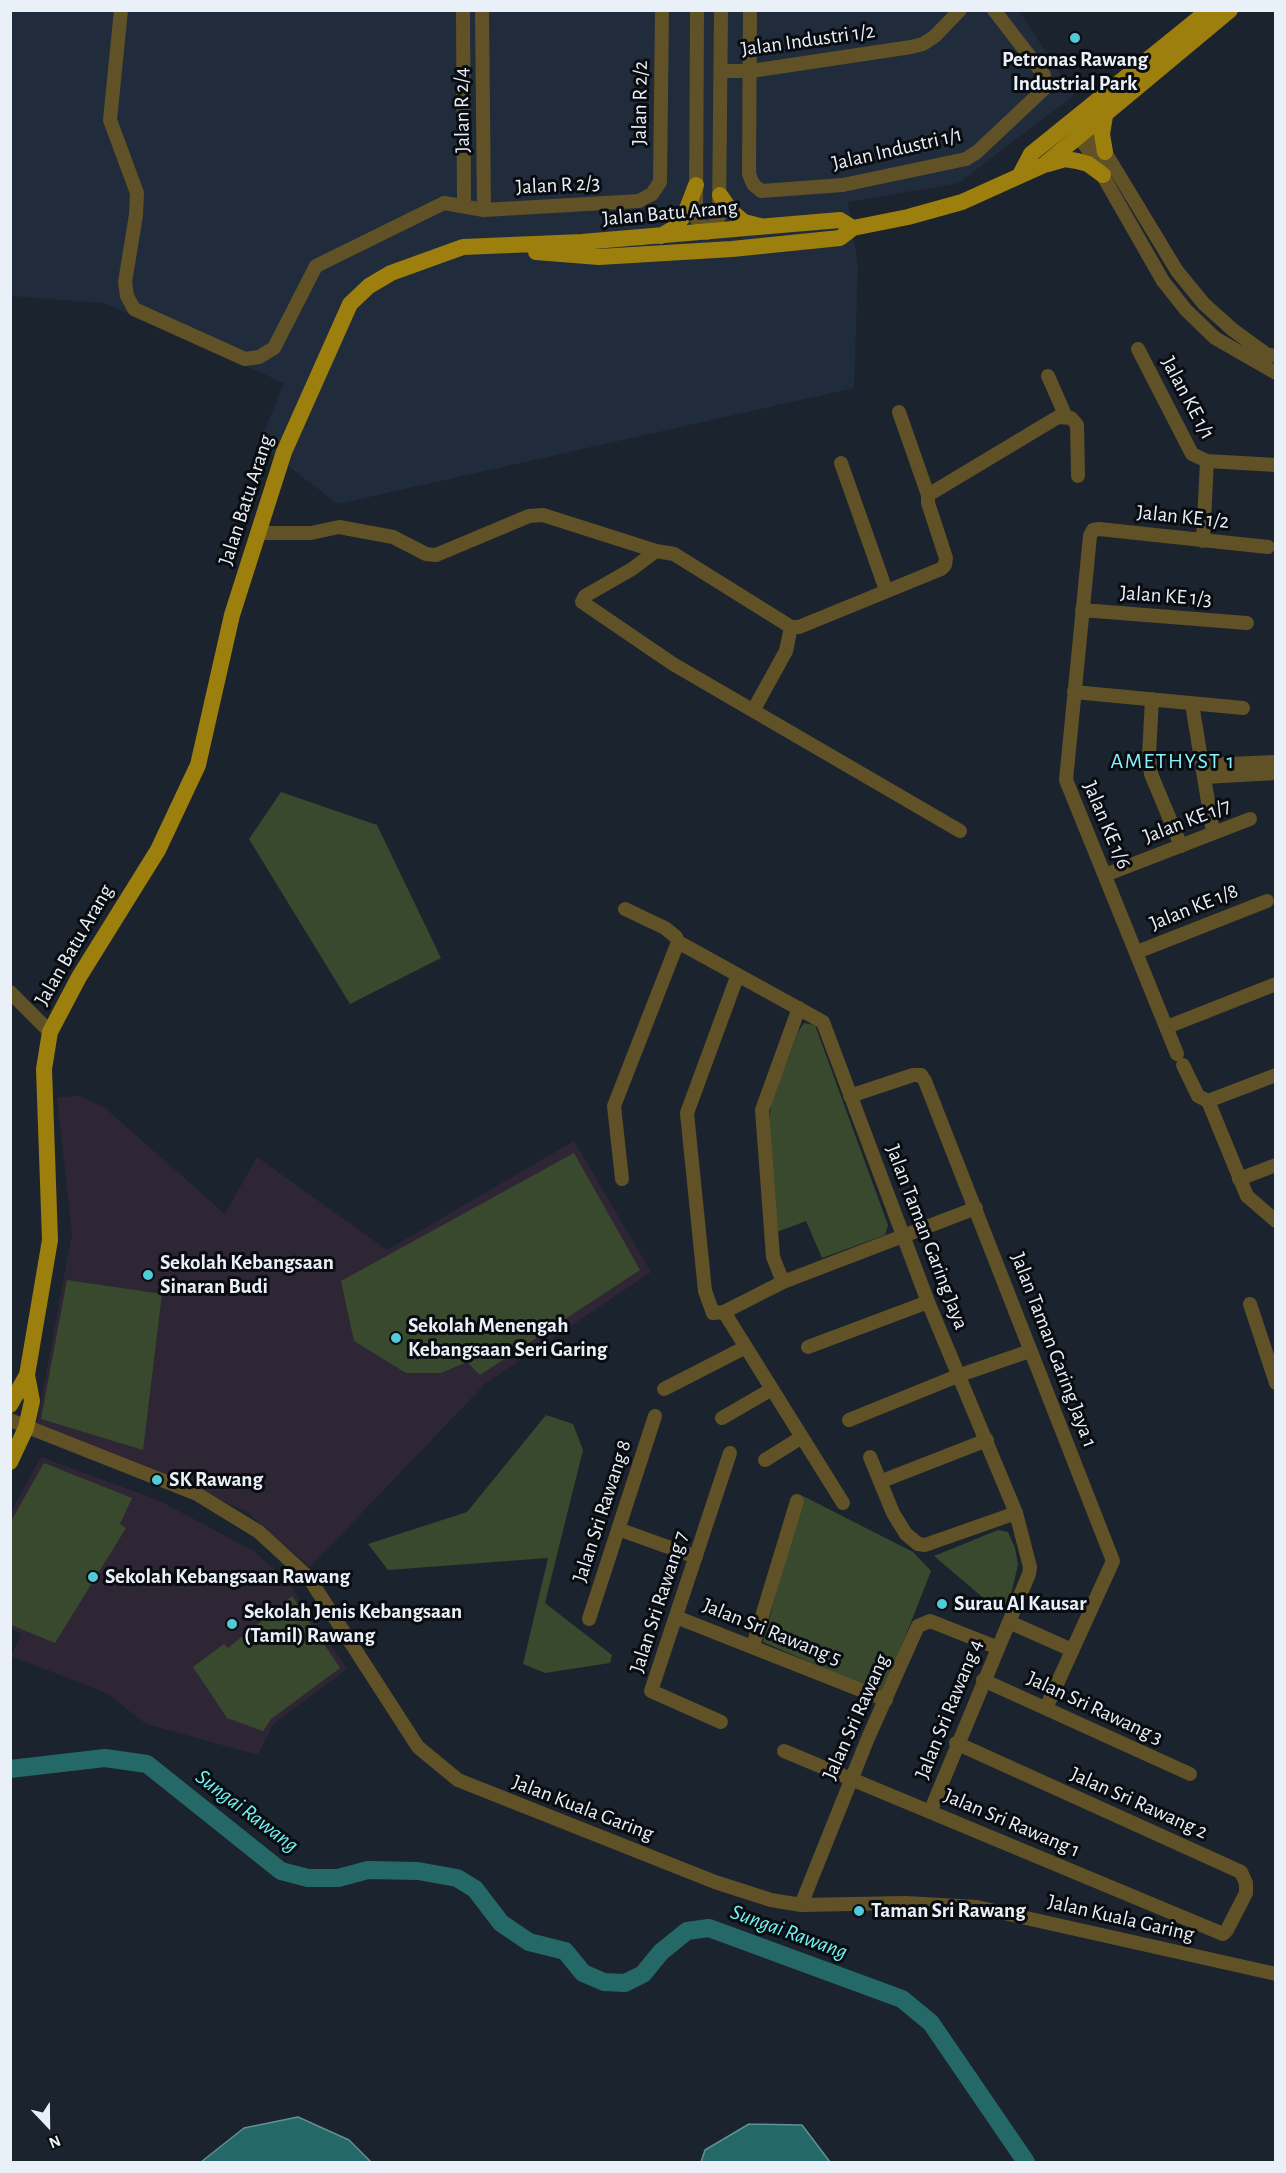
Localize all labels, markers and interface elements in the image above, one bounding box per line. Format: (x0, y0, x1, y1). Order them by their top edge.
street label: Jalan Industri 1/2 (739, 18, 877, 62)
marker: Petronas Rawang Industrial Park (1068, 31, 1082, 45)
place label: Petronas Rawang Industrial Park (1002, 47, 1148, 97)
street label: Jalan R 2/2 (627, 60, 653, 146)
street label: Jalan R 2/4 (449, 67, 475, 153)
street label: Jalan Industri 1/1 (829, 122, 965, 176)
street label: Jalan R 2/3 (515, 170, 601, 200)
street label: Jalan Batu Arang (601, 195, 739, 231)
street label: Jalan KE 1/1 (1156, 352, 1220, 444)
street label: Jalan Batu Arang (213, 432, 279, 568)
street label: Jalan KE 1/2 (1136, 500, 1230, 534)
street label: Jalan KE 1/3 (1119, 580, 1213, 612)
district label: AMETHYST 1 (1110, 748, 1236, 774)
street label: Jalan KE 1/6 (1077, 777, 1137, 873)
street label: Jalan KE 1/7 (1140, 793, 1234, 849)
street label: Jalan KE 1/8 (1146, 878, 1242, 936)
street label: Jalan Batu Arang (29, 880, 119, 1010)
street label: Jalan Taman Garing Jaya (880, 1141, 974, 1333)
street label: Jalan Taman Garing Jaya 1 (1005, 1249, 1103, 1451)
place label: Sekolah Kebangsaan Sinaran Budi (160, 1250, 334, 1300)
marker: Sekolah Kebangsaan Sinaran Budi (141, 1268, 155, 1282)
place label: Sekolah Menengah Kebangsaan Seri Garing (408, 1313, 607, 1363)
marker: Sekolah Menengah Kebangsaan Seri Garing (389, 1331, 403, 1345)
street label: Jalan Sri Rawang 8 (567, 1437, 637, 1585)
place label: SK Rawang (169, 1467, 263, 1493)
marker: SK Rawang (150, 1473, 164, 1487)
street label: Jalan Sri Rawang 7 (624, 1528, 694, 1676)
place label: Sekolah Kebangsaan Rawang (105, 1564, 350, 1590)
marker: Sekolah Kebangsaan Rawang (86, 1570, 100, 1584)
place label: Surau Al Kausar (954, 1591, 1087, 1617)
street label: Jalan Sri Rawang 5 (699, 1593, 845, 1671)
marker: Surau Al Kausar (935, 1597, 949, 1611)
place label: Sekolah Jenis Kebangsaan (Tamil) Rawang (244, 1599, 462, 1649)
marker: Sekolah Jenis Kebangsaan (Tamil) Rawang (225, 1617, 239, 1631)
street label: Jalan Sri Rawang 4 (910, 1635, 988, 1783)
street label: Jalan Sri Rawang (817, 1650, 895, 1784)
street label: Jalan Sri Rawang 3 (1023, 1666, 1167, 1750)
street label: Jalan Sri Rawang 2 (1066, 1761, 1212, 1845)
water label: Sungai Rawang (190, 1764, 304, 1858)
street label: Jalan Kuala Garing (509, 1769, 657, 1847)
street label: Jalan Sri Rawang 1 (940, 1783, 1084, 1863)
street label: Jalan Kuala Garing (1045, 1889, 1197, 1947)
place label: Taman Sri Rawang (871, 1898, 1026, 1924)
water label: Sungai Rawang (727, 1899, 851, 1965)
marker: Taman Sri Rawang (852, 1904, 866, 1918)
north arrow (18, 2095, 78, 2155)
text: N (47, 2132, 63, 2151)

